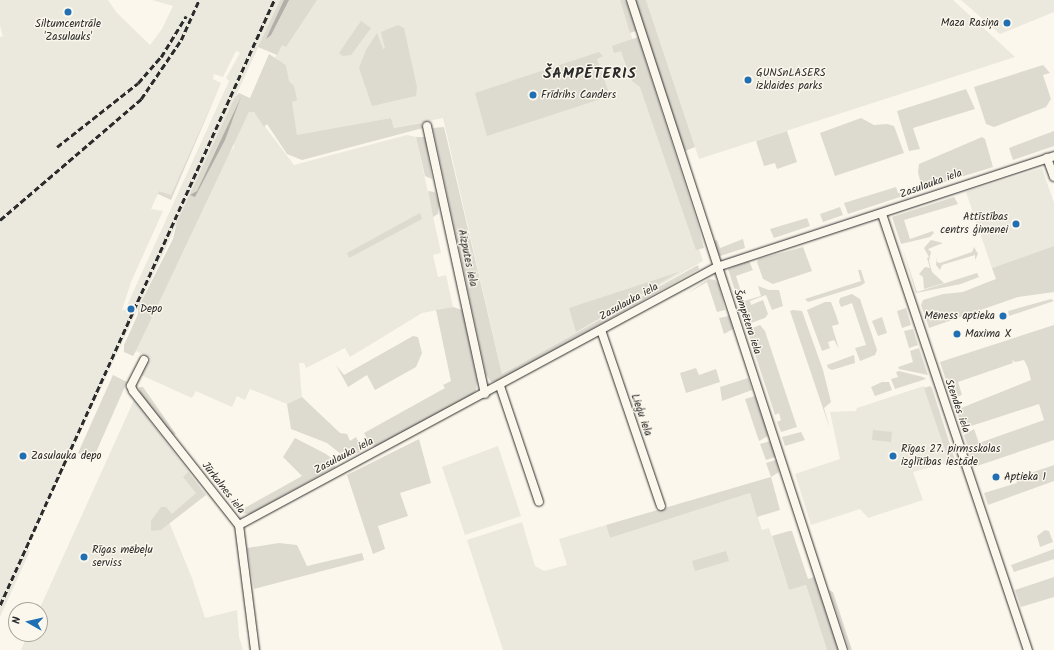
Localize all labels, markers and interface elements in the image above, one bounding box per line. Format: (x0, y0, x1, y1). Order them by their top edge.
marker: Siltumcentrāle 'Zasulauks' (63, 7, 73, 17)
place label: Maza Rasiņa (941, 16, 999, 30)
place label: Siltumcentrāle 'Zasulauks' (35, 18, 101, 44)
marker: Maza Rasiņa (1002, 18, 1012, 28)
district label: ŠAMPĒTERIS (543, 66, 637, 84)
place label: GUNSnLASERS izklaides parks (756, 67, 826, 93)
marker: GUNSnLASERS izklaides parks (743, 75, 753, 85)
place label: Frīdrihs Canders (541, 88, 616, 102)
marker: Frīdrihs Canders (528, 90, 538, 100)
street label: Zasulauka iela (898, 167, 964, 201)
place label: Attīstības centrs ģimenei (940, 211, 1008, 237)
marker: Attīstības centrs ģimenei (1011, 219, 1021, 229)
street label: Aizputes iela (454, 228, 480, 288)
street label: Zasulauka iela (597, 280, 661, 324)
street label: Šampētera iela (730, 288, 764, 356)
place label: Depo (140, 302, 162, 316)
marker: Depo (125, 303, 137, 315)
place label: Mēness aptieka (924, 309, 995, 323)
marker: Mēness aptieka (998, 311, 1008, 321)
place label: Maxima X (965, 327, 1011, 341)
marker: Maxima X (952, 329, 962, 339)
street label: Stendes iela (942, 377, 972, 435)
street label: Lieģu iela (628, 392, 654, 438)
street label: Zasulauka iela (312, 435, 376, 477)
place label: Rīgas 27. pirmsskolas izglītības iestāde (901, 443, 1000, 469)
place label: Zasulauka depo (31, 449, 102, 463)
marker: Zasulauka depo (18, 451, 28, 461)
marker: Rīgas 27. pirmsskolas izglītības iestāde (888, 451, 898, 461)
street label: Jūrkalnes iela (199, 459, 247, 517)
place label: Aptieka 1 (1004, 470, 1046, 484)
marker: Aptieka 1 (991, 472, 1001, 482)
place label: Rīgas mēbeļu serviss (92, 544, 153, 570)
marker: Rīgas mēbeļu serviss (79, 552, 89, 562)
north arrow (8, 602, 48, 642)
text: N (8, 616, 27, 625)

